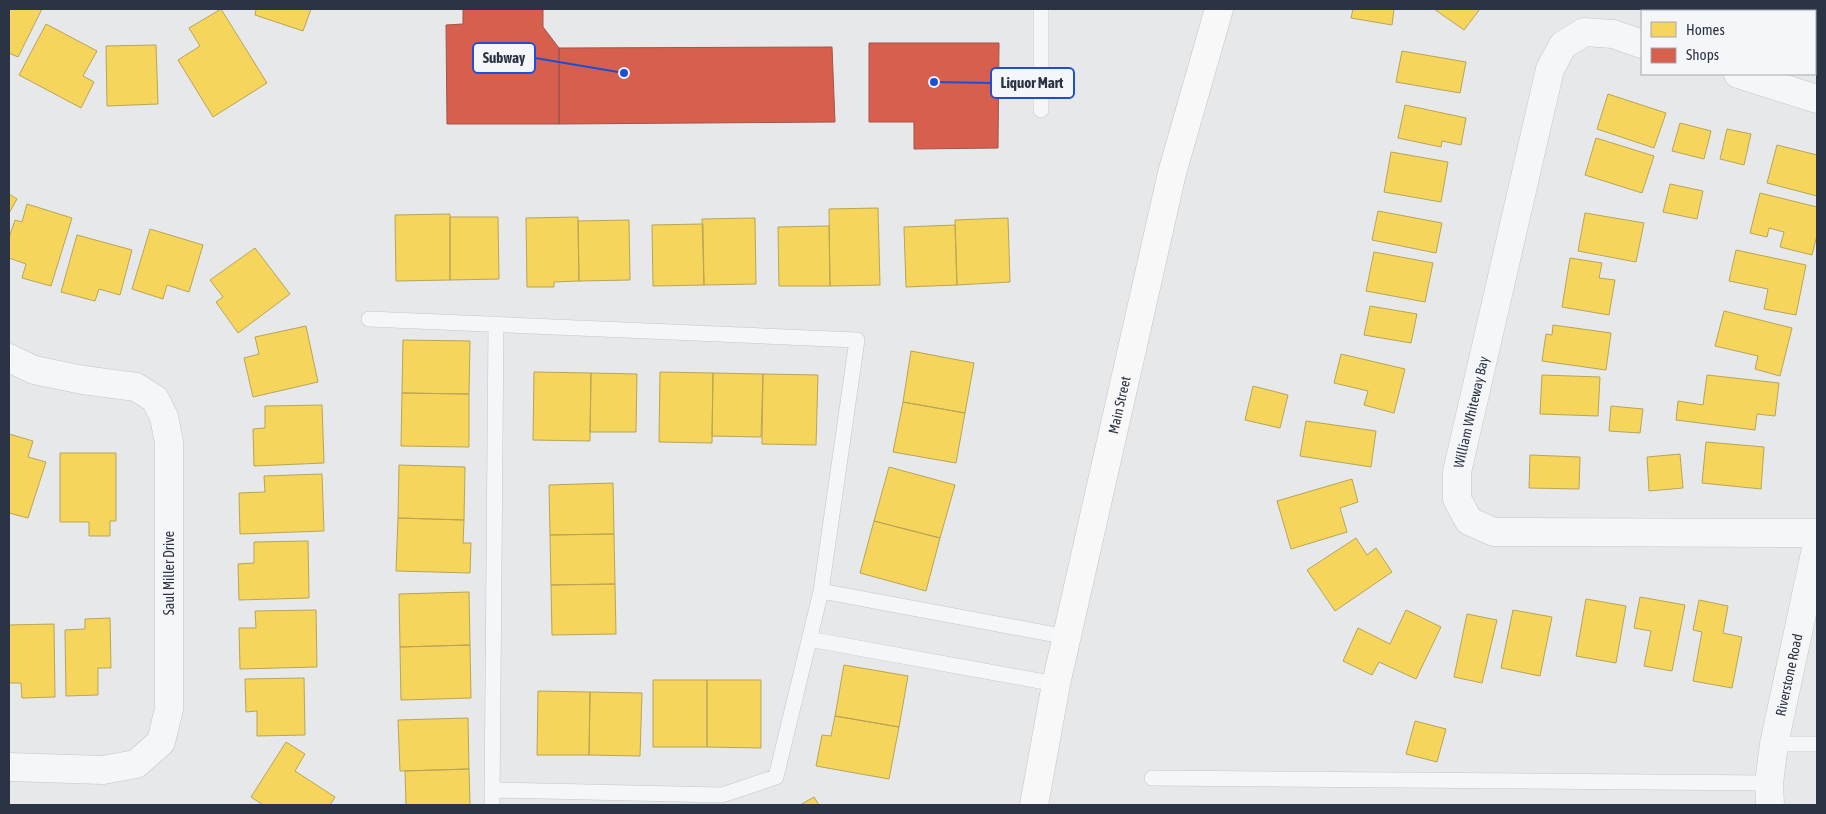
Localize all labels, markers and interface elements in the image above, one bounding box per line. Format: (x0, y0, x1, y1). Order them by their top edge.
legend (1641, 10, 1816, 75)
text: Homes (1686, 21, 1725, 38)
callout: Subway (473, 43, 535, 73)
text: Shops (1686, 46, 1719, 63)
text: Subway (483, 49, 526, 66)
callout: Liquor Mart (991, 68, 1074, 98)
text: Liquor Mart (1001, 74, 1064, 91)
street label: William Whiteway Bay (1450, 354, 1492, 469)
street label: Main Street (1105, 375, 1134, 435)
street label: Saul Miller Drive (161, 531, 177, 615)
street label: Riverstone Road (1772, 632, 1805, 717)

